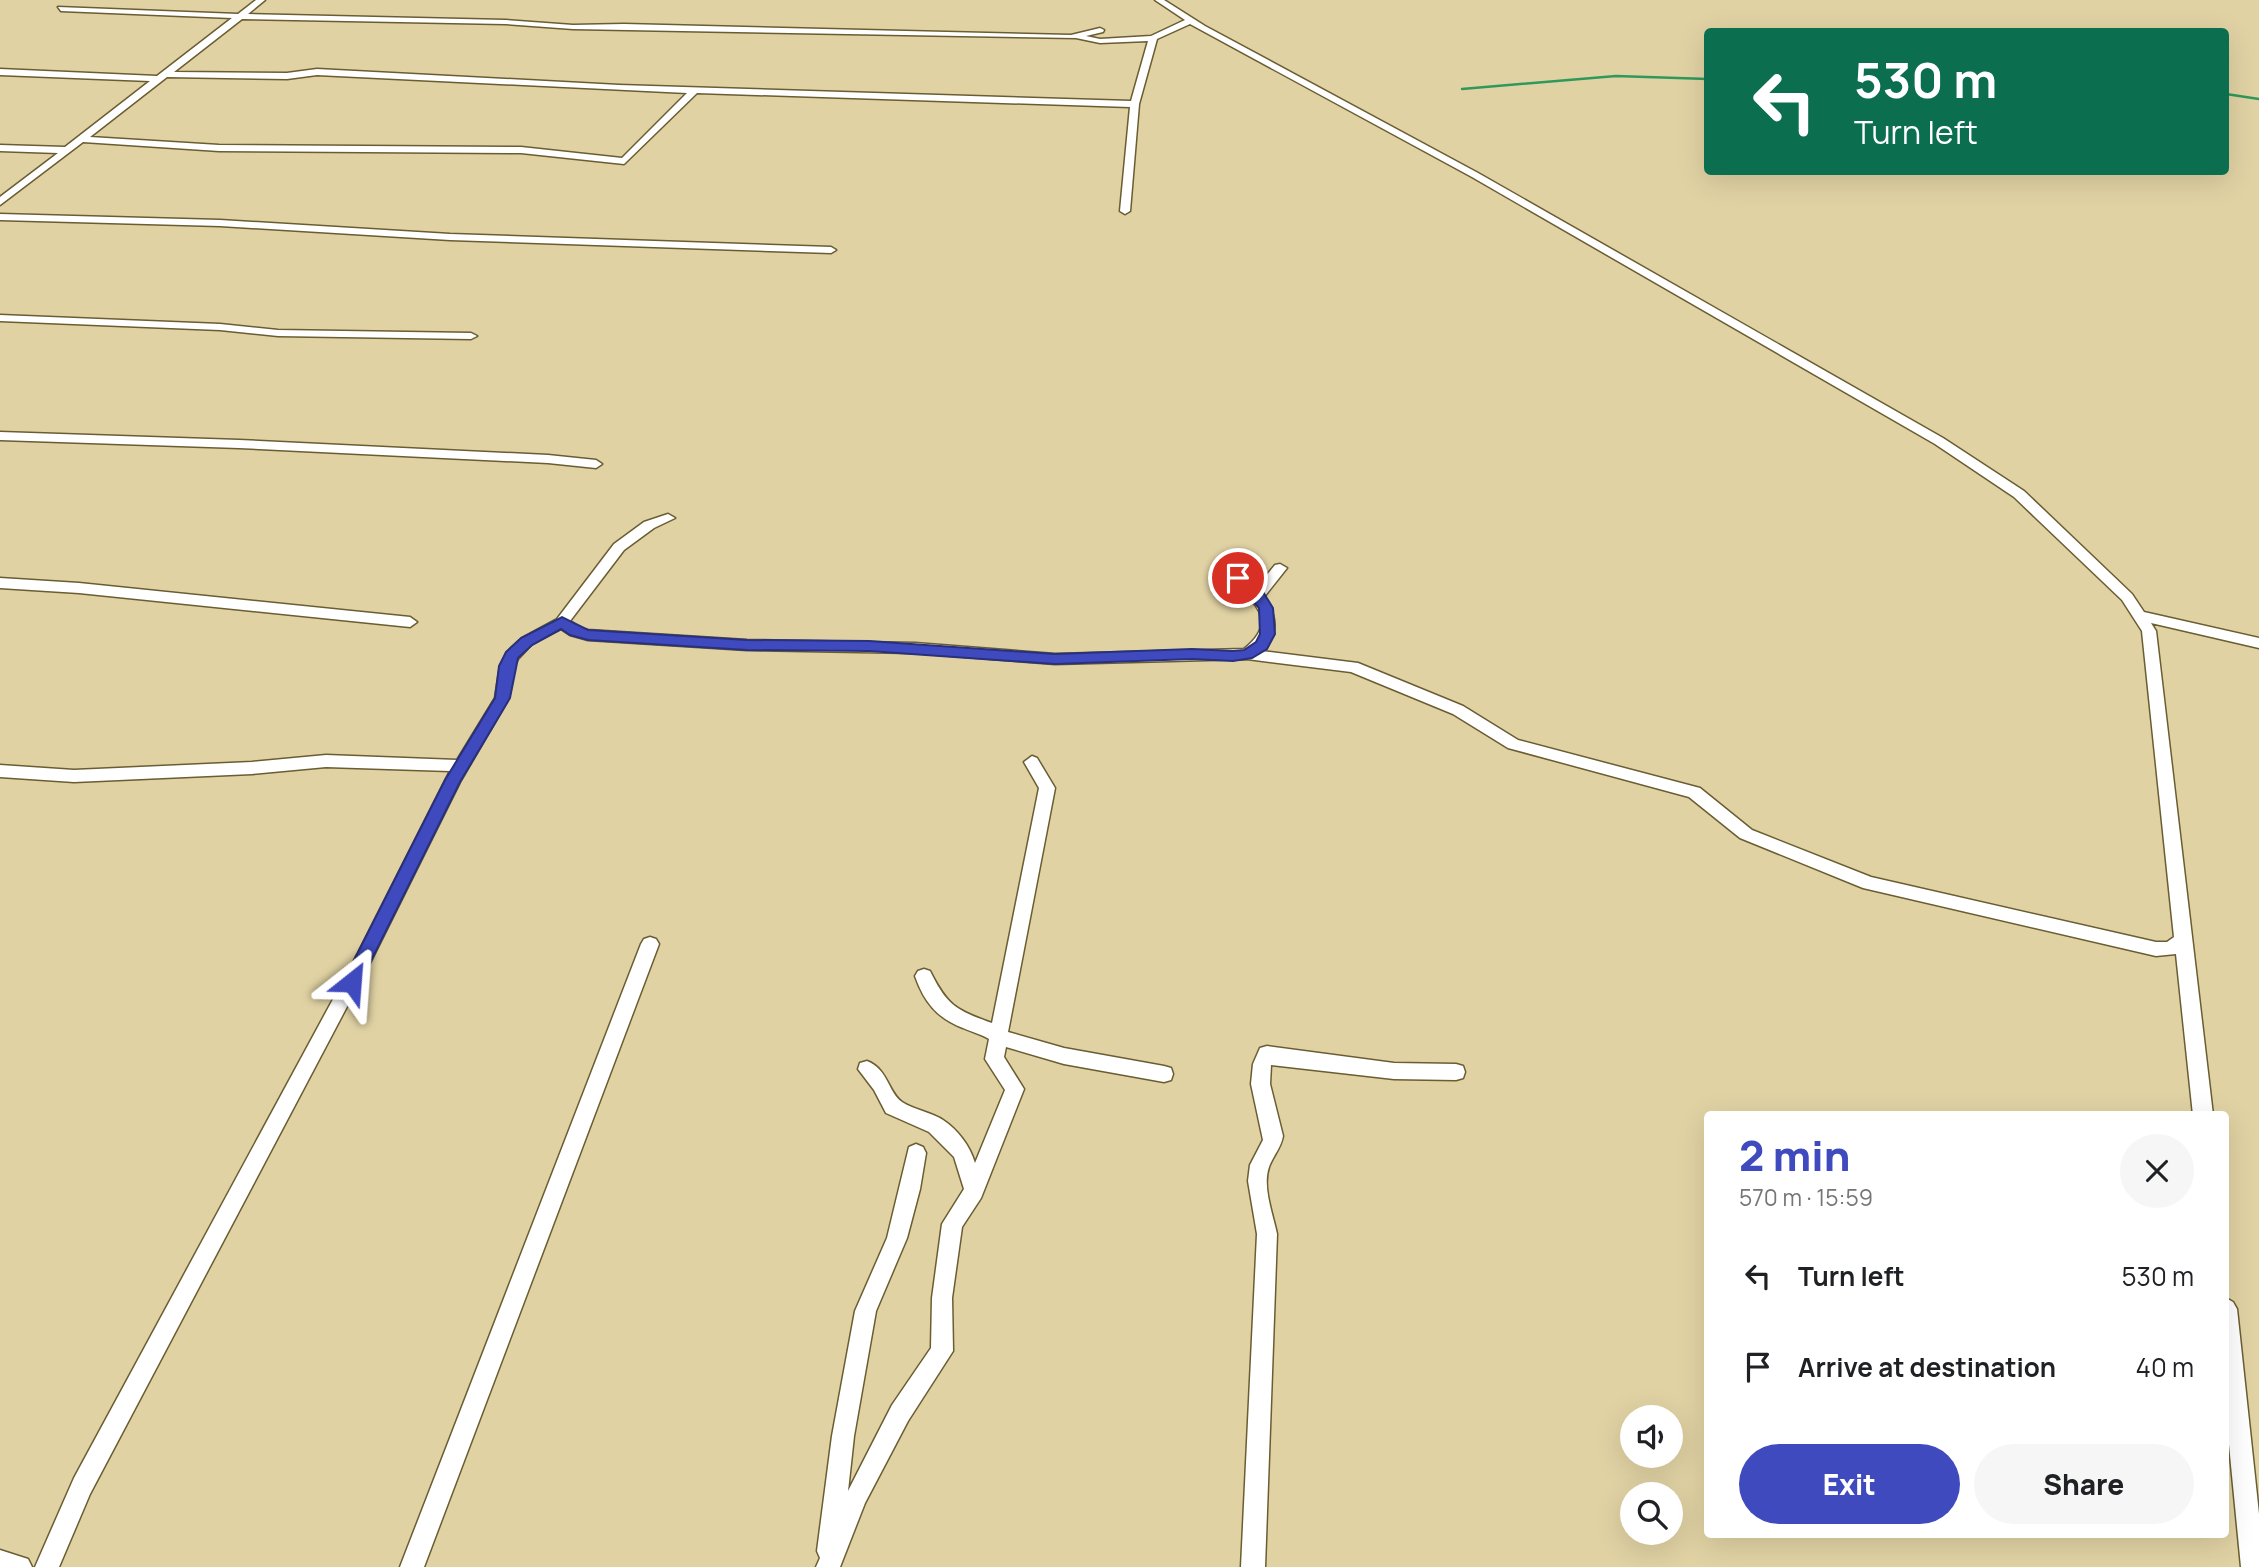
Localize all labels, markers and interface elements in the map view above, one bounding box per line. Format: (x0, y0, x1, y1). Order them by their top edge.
text: 530 m (1854, 46, 1997, 113)
icon: left (1739, 56, 1830, 147)
text: Turn left (1854, 110, 1978, 154)
pin (1208, 548, 1268, 608)
icon: arrive (1219, 559, 1257, 597)
position arrow (315, 945, 389, 1019)
text: 2 min (1739, 1126, 1850, 1184)
button: close (2120, 1134, 2194, 1208)
text: 570 m · 15:59 (1739, 1181, 1873, 1213)
icon: left (1739, 1257, 1777, 1295)
text: Turn left (1798, 1258, 1905, 1294)
text: 530 m (2121, 1258, 2194, 1294)
icon: arrive (1739, 1348, 1777, 1386)
text: Arrive at destination (1798, 1349, 2056, 1385)
text: 40 m (2136, 1349, 2194, 1385)
map controls (1620, 1405, 1683, 1545)
button: sound (1620, 1405, 1683, 1468)
button: Exit (1739, 1444, 1960, 1524)
button: Share (1974, 1444, 2194, 1524)
button: search (1620, 1482, 1683, 1545)

